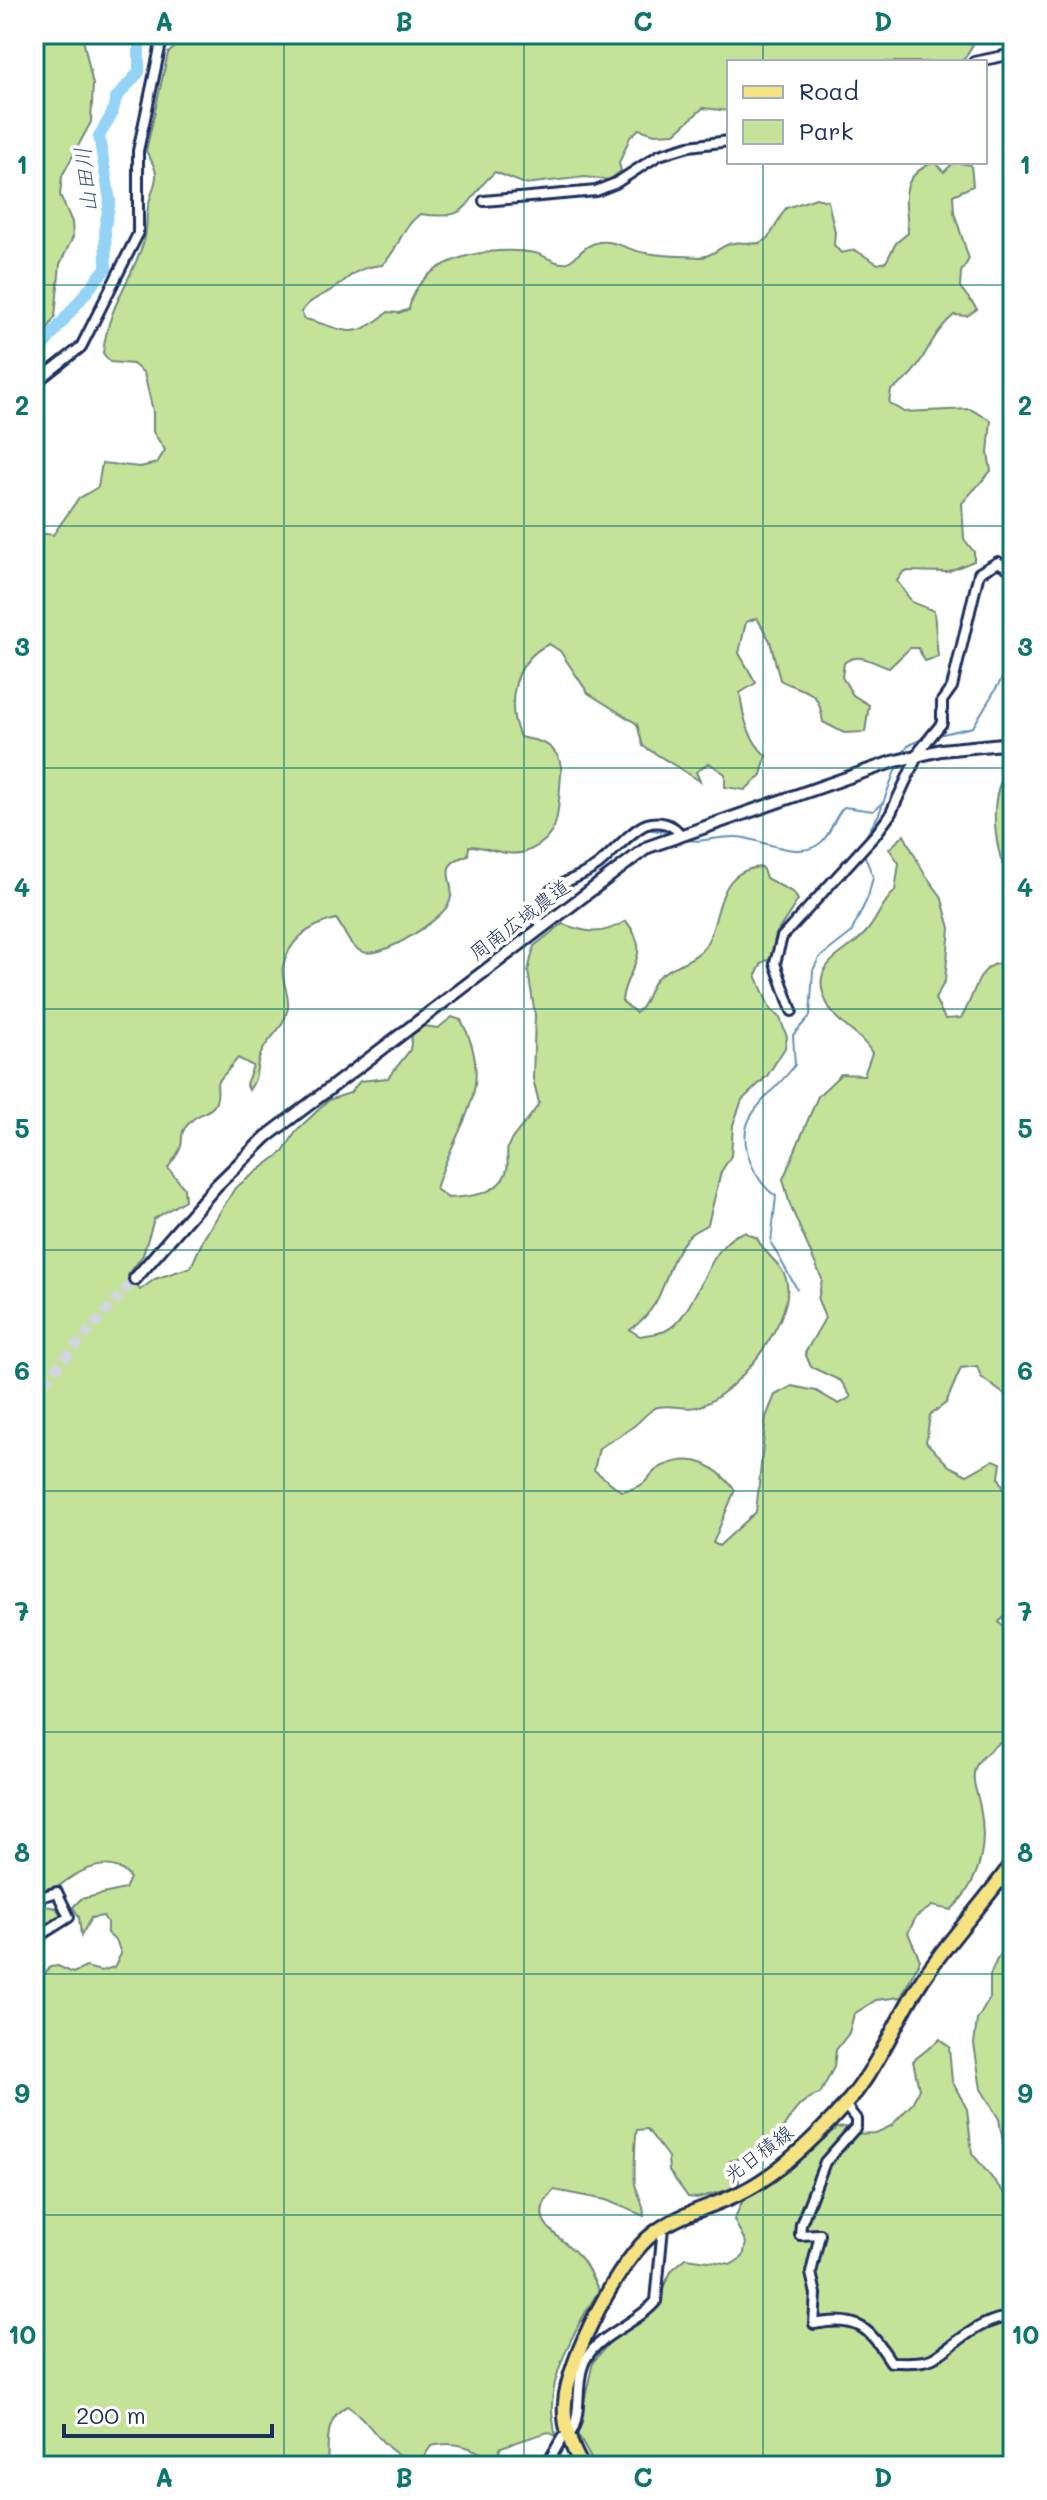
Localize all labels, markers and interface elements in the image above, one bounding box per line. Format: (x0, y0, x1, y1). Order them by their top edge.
text: A (155, 4, 173, 38)
text: B (395, 4, 413, 38)
text: C (633, 4, 653, 38)
text: D (874, 4, 892, 38)
legend (727, 60, 987, 164)
text: Road (799, 75, 859, 106)
text: Park (799, 115, 853, 146)
water label: 山田川 (67, 146, 103, 214)
text: 1 (16, 147, 28, 181)
text: 1 (1019, 147, 1031, 181)
text: 2 (15, 388, 29, 422)
text: 2 (1018, 388, 1032, 422)
text: 3 (14, 629, 30, 663)
text: 3 (1017, 629, 1033, 663)
text: 4 (14, 870, 30, 904)
text: 4 (1017, 870, 1033, 904)
street label: 周南広域農道 (463, 873, 575, 965)
text: 5 (14, 1111, 30, 1145)
text: 5 (1017, 1111, 1033, 1145)
text: 6 (14, 1353, 30, 1387)
text: 6 (1017, 1353, 1033, 1387)
text: 7 (15, 1594, 29, 1628)
text: 7 (1018, 1594, 1032, 1628)
text: 8 (14, 1835, 30, 1869)
text: 8 (1017, 1835, 1033, 1869)
text: 9 (14, 2076, 30, 2110)
text: 9 (1017, 2076, 1033, 2110)
street label: 光日積線 (718, 2119, 798, 2187)
text: 10 (8, 2317, 36, 2351)
text: 10 (1011, 2317, 1039, 2351)
scale bar (64, 2388, 272, 2438)
text: 200 m (76, 2399, 146, 2430)
text: A (155, 2460, 173, 2494)
text: B (395, 2460, 413, 2494)
text: C (633, 2460, 653, 2494)
text: D (874, 2460, 892, 2494)

